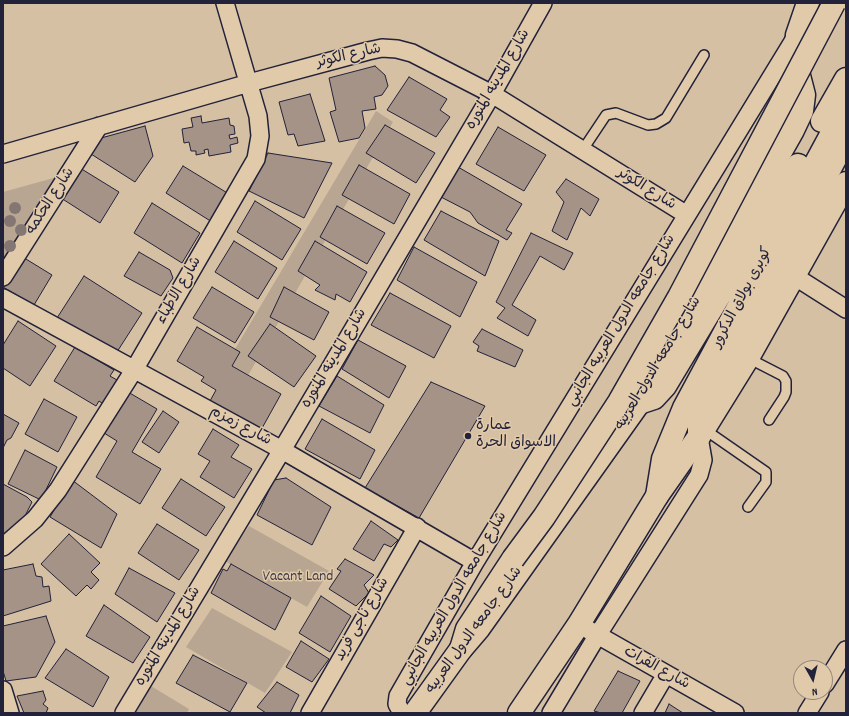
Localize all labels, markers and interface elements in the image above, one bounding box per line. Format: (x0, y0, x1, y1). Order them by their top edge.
street label: شارع المدينه المنوره (463, 27, 535, 133)
street label: شارع الكوثر (315, 41, 383, 73)
street label: شارع الحكمه (23, 165, 79, 239)
street label: شارع الكوثر (613, 165, 679, 215)
street label: شارع جامعه الدول العربيه الجانبي (563, 232, 681, 410)
street label: كوبرى بولاق الدكرور (709, 245, 777, 351)
street label: شارع الاطباء (154, 254, 206, 328)
street label: شارع جامعه الدول العربيه (612, 294, 706, 434)
street label: شارع المدينه المنوره (298, 306, 372, 412)
street label: شارع زمزم (206, 403, 274, 451)
place label: عمارة الاسواق الحرة (476, 418, 556, 453)
marker: عمارة الاسواق الحرة (463, 431, 473, 441)
street label: شارع جامعه الدول العربيه الجانبي (398, 509, 512, 689)
street label: شارع جامعه الدول العربيه (423, 564, 527, 698)
park label: Vacant Land (263, 569, 333, 587)
street label: شارع ناجى فريد (332, 575, 394, 665)
street label: شارع المدينه المنوره (132, 584, 206, 690)
street label: شارع الفرات (620, 644, 692, 694)
north arrow (793, 660, 833, 700)
text: N (811, 683, 818, 699)

